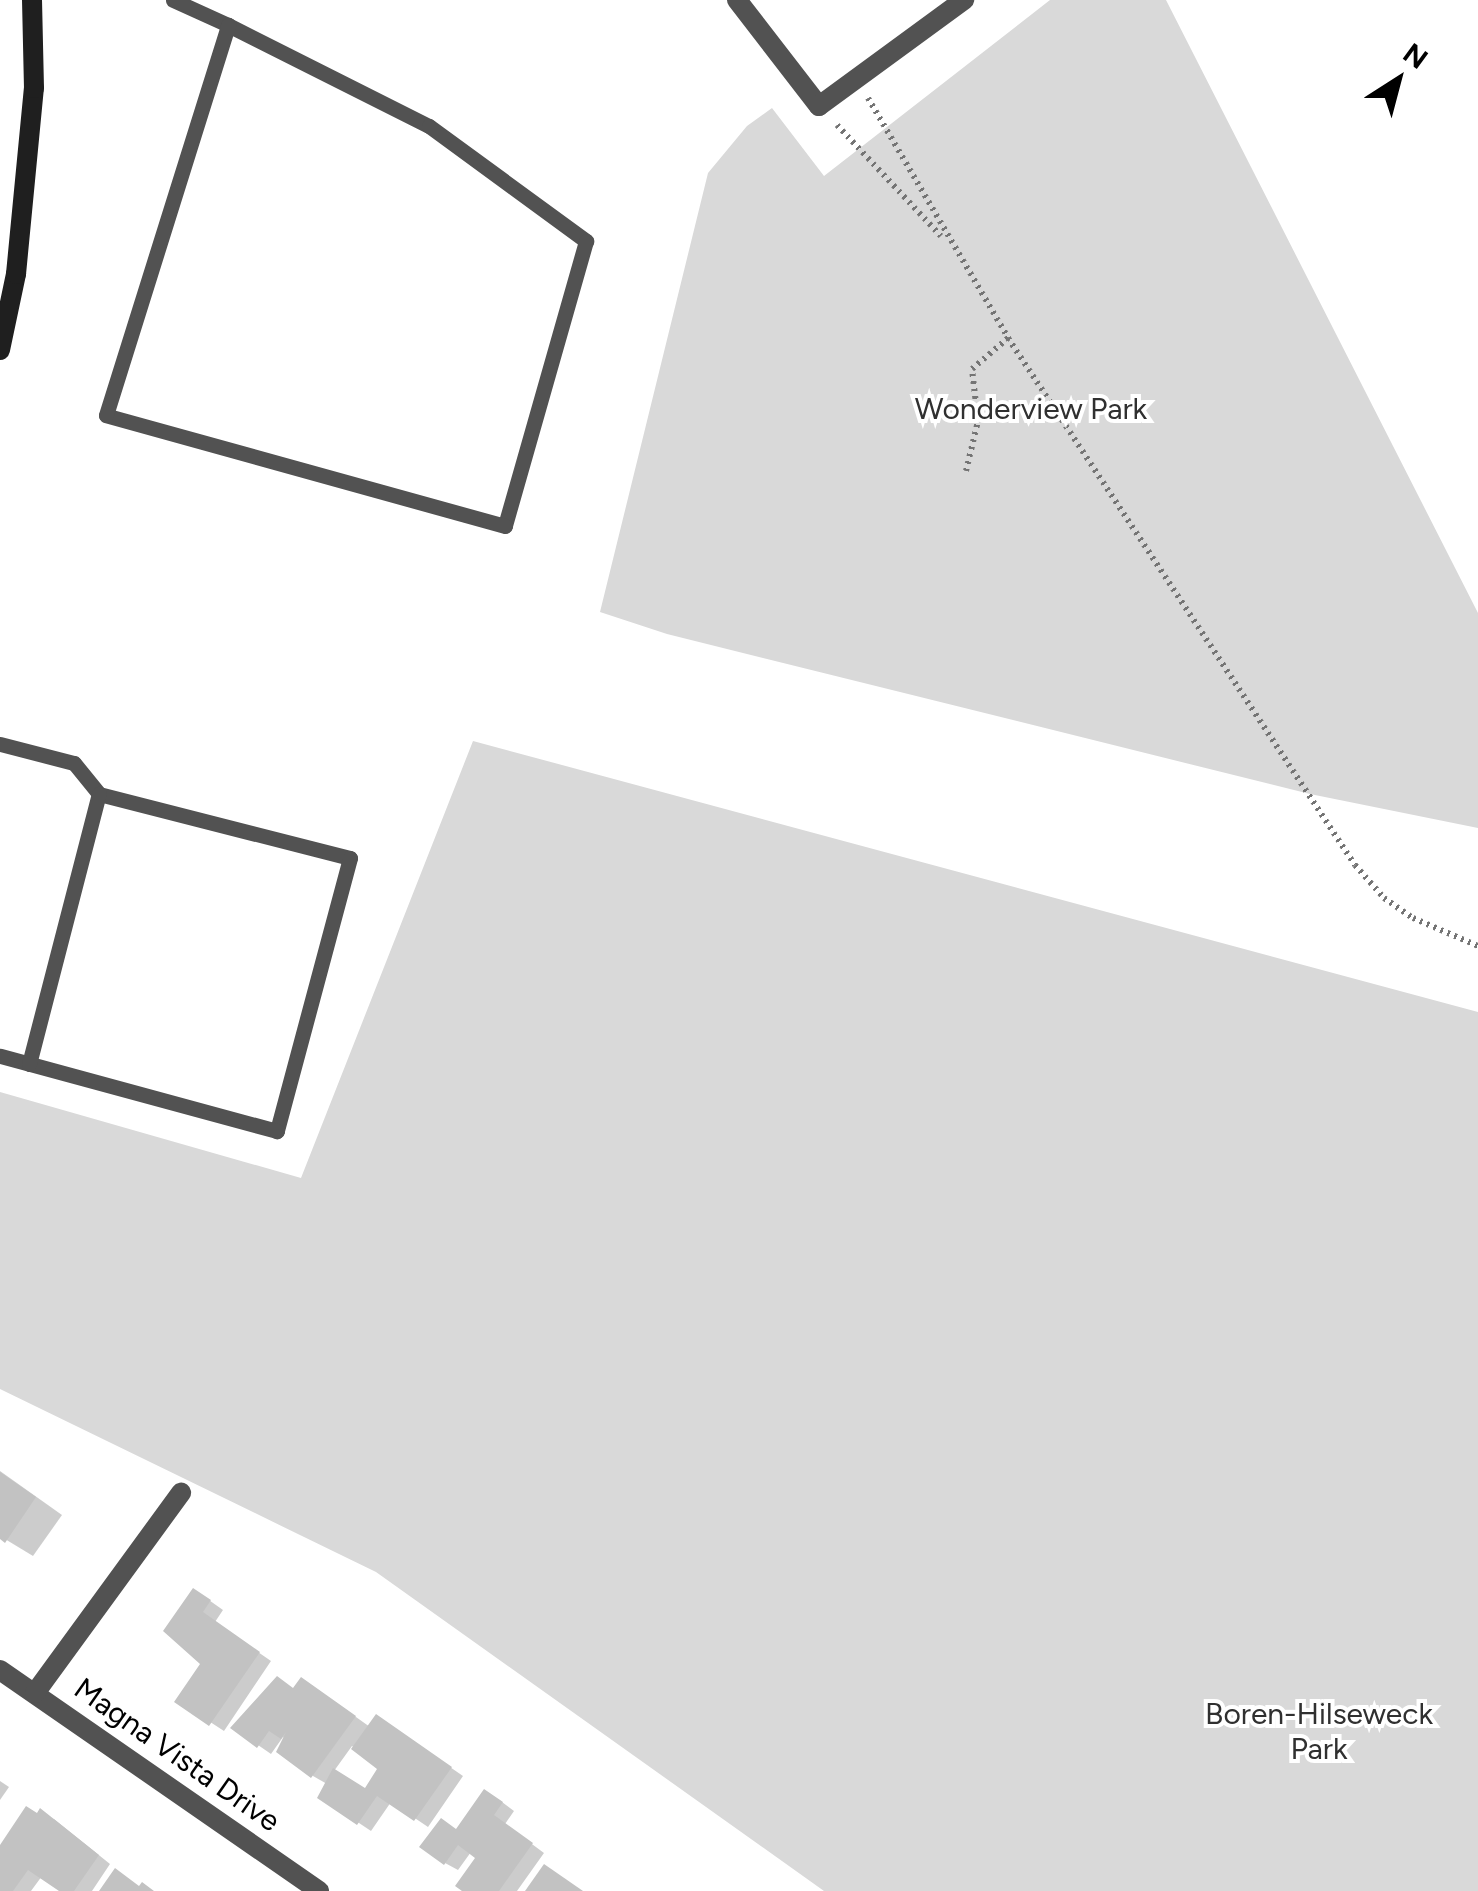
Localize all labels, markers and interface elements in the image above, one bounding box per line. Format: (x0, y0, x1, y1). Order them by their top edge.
north arrow (1348, 30, 1448, 130)
text: N (1397, 36, 1434, 76)
park label: Wonderview Park (915, 391, 1147, 427)
street label: Magna Vista Drive (67, 1671, 287, 1839)
park label: Boren-Hilseweck Park (1205, 1696, 1433, 1766)

